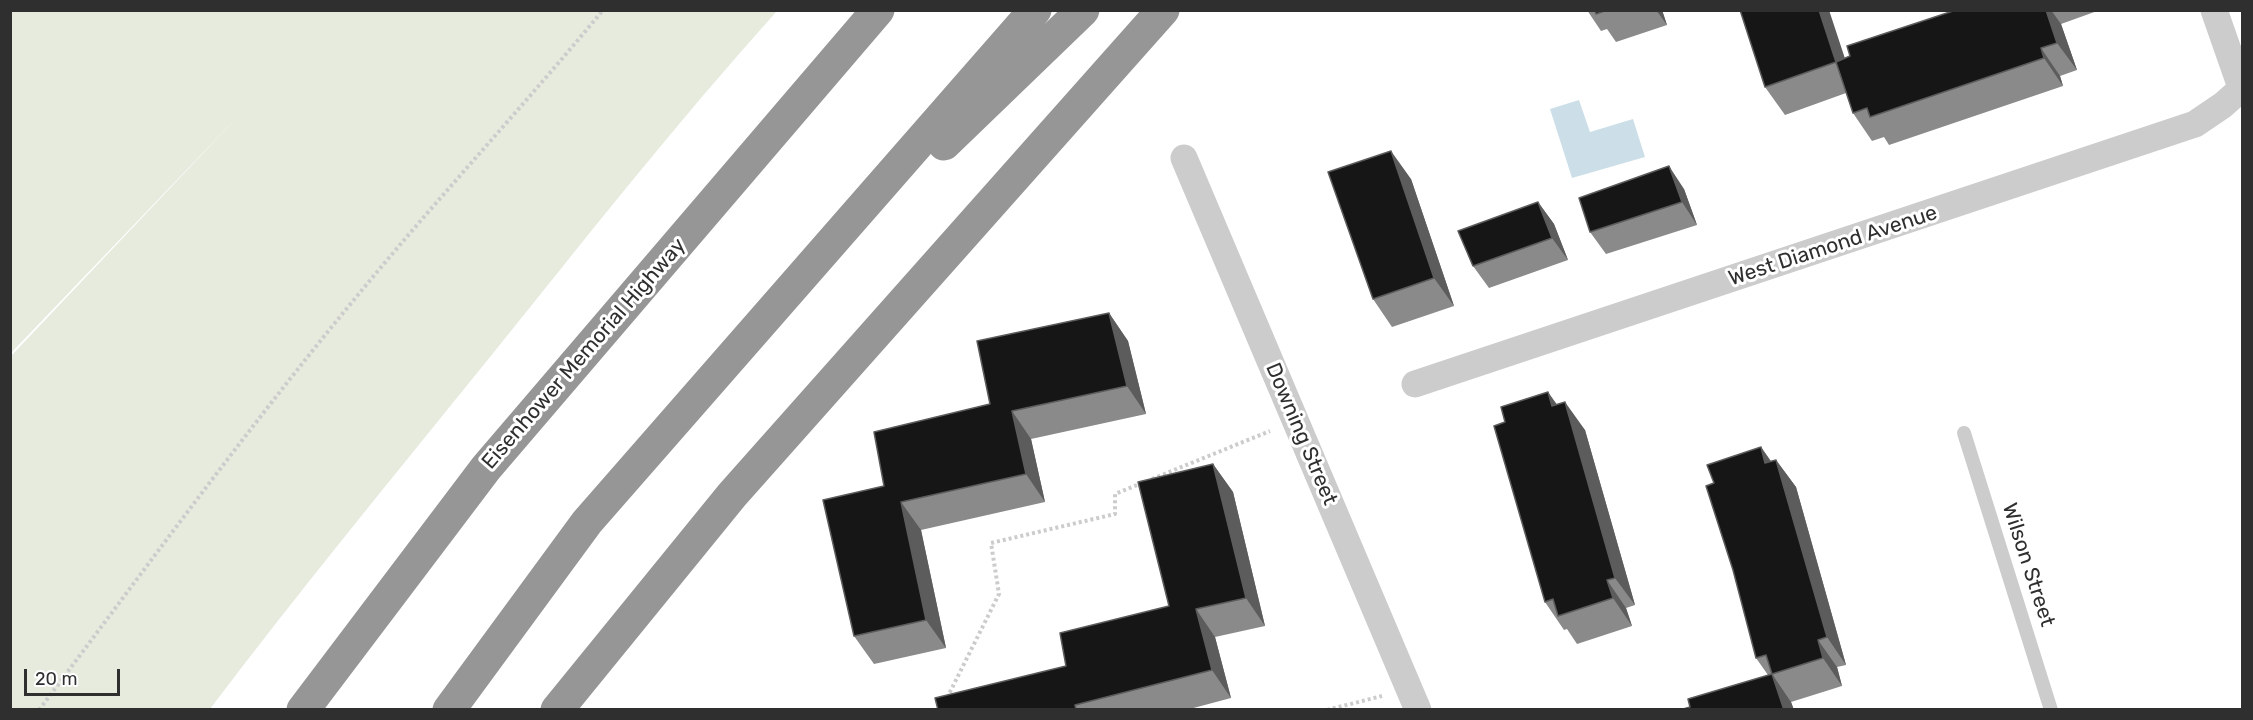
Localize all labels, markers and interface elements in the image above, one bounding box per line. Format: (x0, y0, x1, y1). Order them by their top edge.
street label: West Diamond Avenue (1725, 200, 1941, 292)
street label: Eisenhower Memorial Highway (477, 233, 691, 475)
street label: Downing Street (1260, 359, 1342, 509)
street label: Wilson Street (1996, 500, 2060, 630)
scale bar (27, 657, 123, 695)
text: 20 m (35, 668, 77, 690)

